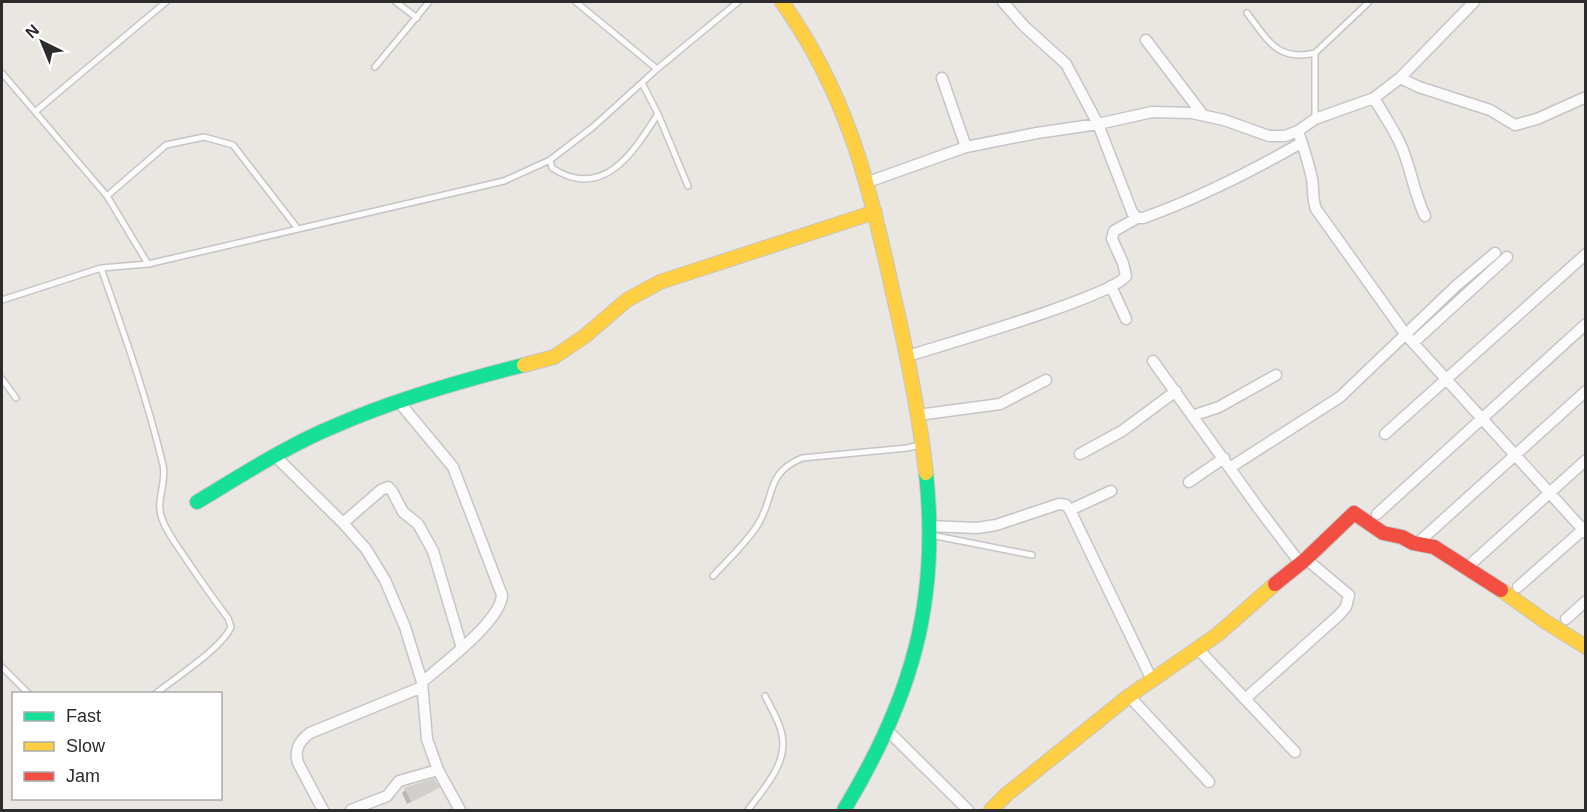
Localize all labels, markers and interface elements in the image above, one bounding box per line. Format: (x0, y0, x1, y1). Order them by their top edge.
north arrow (12, 12, 72, 72)
text: N (22, 21, 42, 42)
legend (12, 692, 222, 800)
text: Fast (66, 706, 101, 726)
text: Slow (66, 736, 106, 756)
text: Jam (66, 766, 100, 786)

